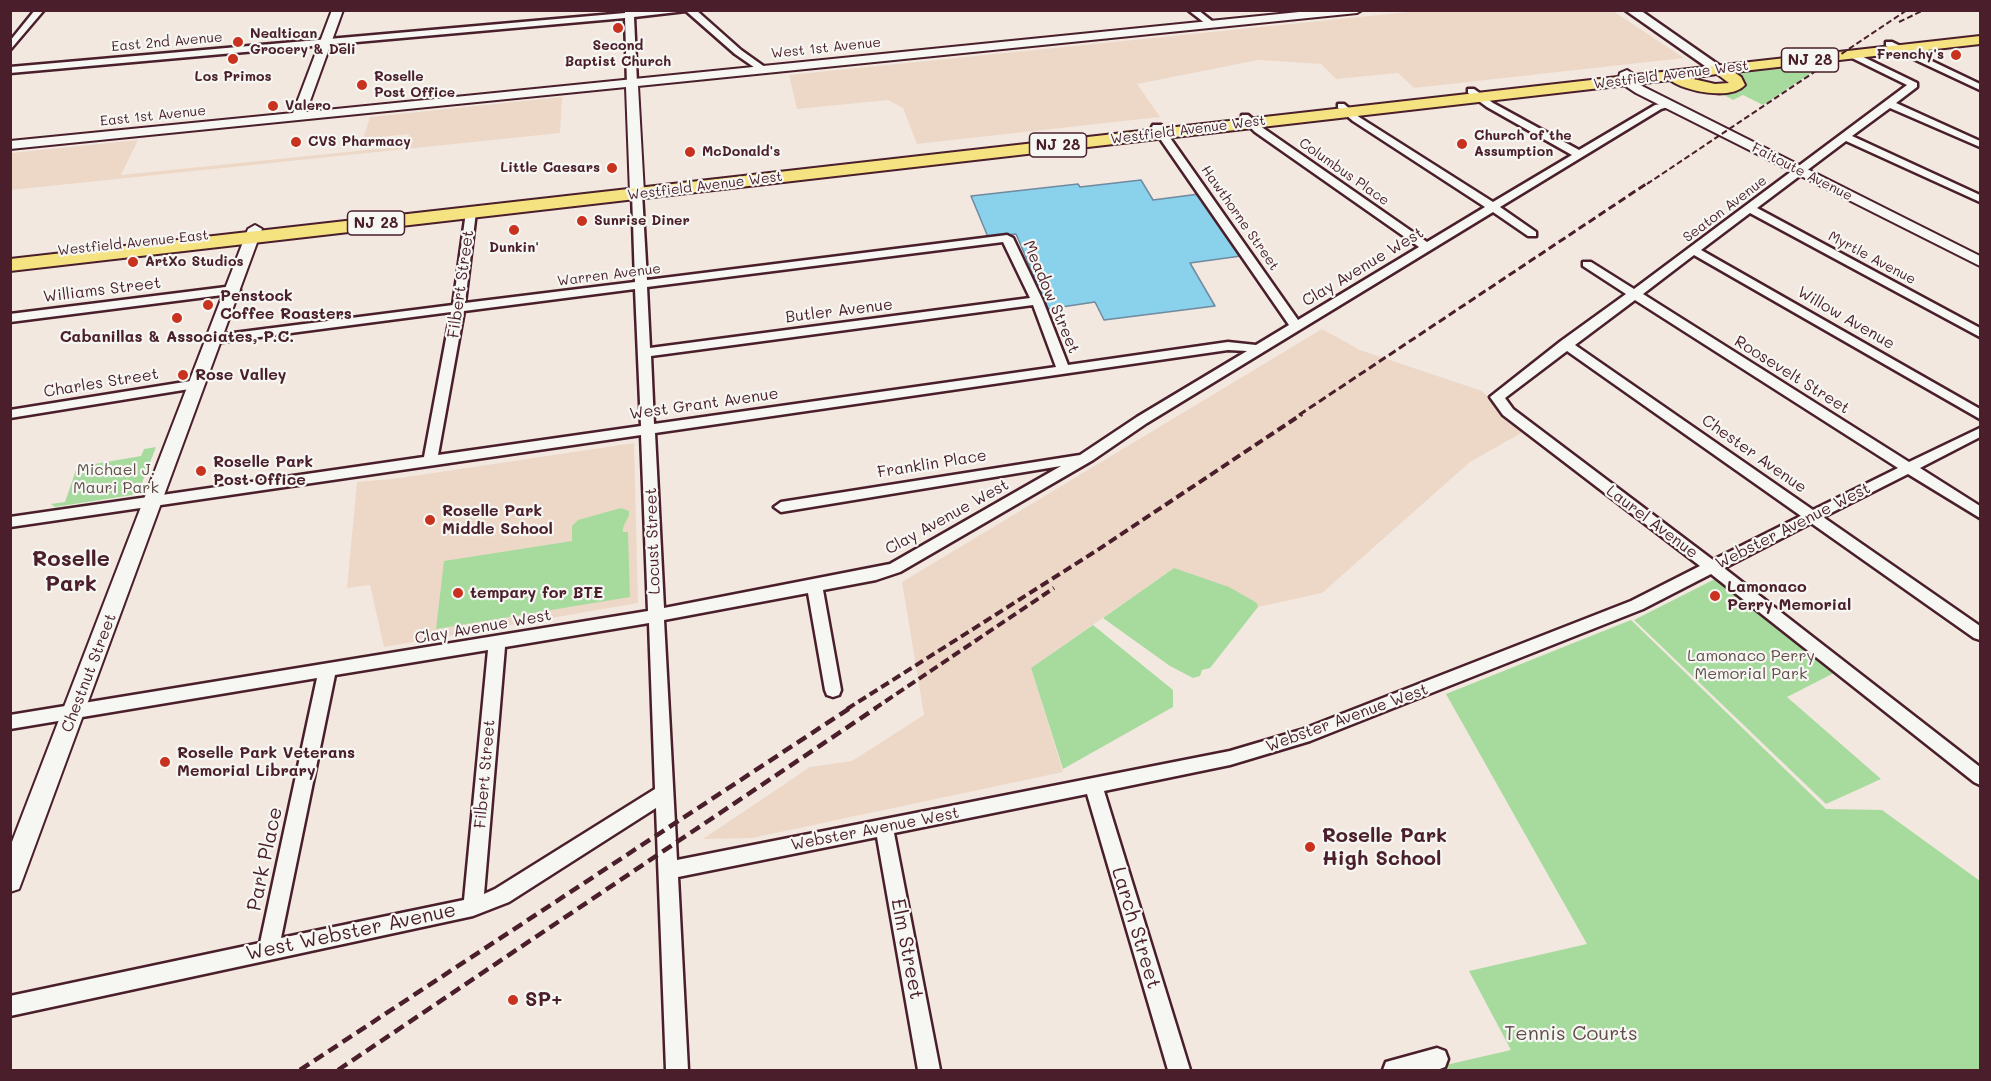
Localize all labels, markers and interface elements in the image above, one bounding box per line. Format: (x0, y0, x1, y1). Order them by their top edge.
marker: Second Baptist Church (611, 21, 625, 35)
place label: Nealtican Grocery & Deli (250, 26, 356, 58)
street label: East 2nd Avenue (111, 29, 223, 55)
street label: West 1st Avenue (770, 34, 882, 62)
marker: Nealtican Grocery & Deli (231, 35, 245, 49)
place label: Second Baptist Church (565, 38, 671, 70)
place label: Frenchy's (1876, 47, 1944, 63)
road number: NJ 28 (1782, 48, 1838, 72)
marker: Frenchy's (1949, 48, 1963, 62)
marker: Los Primos (226, 52, 240, 66)
street label: Westfield Avenue West (1593, 57, 1749, 93)
place label: Los Primos (195, 69, 271, 85)
place label: Roselle Post Office (374, 69, 455, 102)
marker: Roselle Post Office (355, 78, 369, 92)
place label: Valero (285, 98, 331, 114)
marker: Valero (266, 99, 280, 113)
street label: East 1st Avenue (99, 102, 207, 130)
street label: Westfield Avenue West (1110, 112, 1266, 148)
place label: Church of the Assumption (1474, 128, 1572, 160)
road number: NJ 28 (1030, 133, 1086, 157)
place label: CVS Pharmacy (308, 134, 411, 150)
marker: CVS Pharmacy (289, 135, 303, 149)
street label: Columbus Place (1296, 135, 1392, 209)
marker: Church of the Assumption (1455, 137, 1469, 151)
street label: Faitoute Avenue (1749, 139, 1855, 205)
place label: McDonald's (702, 144, 780, 160)
marker: McDonald's (683, 145, 697, 159)
place label: Little Caesars (500, 160, 600, 176)
marker: Little Caesars (605, 161, 619, 175)
street label: Hawthorne Street (1197, 162, 1283, 274)
street label: Westfield Avenue West (627, 168, 783, 204)
street label: Seaton Avenue (1680, 172, 1770, 246)
road number: NJ 28 (348, 211, 404, 235)
place label: Sunrise Diner (594, 213, 690, 229)
marker: Sunrise Diner (575, 214, 589, 228)
marker: Dunkin' (507, 223, 521, 237)
street label: Clay Avenue West (1299, 223, 1427, 311)
street label: Westfield Avenue East (57, 227, 209, 259)
street label: Myrtle Avenue (1825, 228, 1919, 288)
street label: Filbert Street (444, 229, 478, 339)
street label: Meadow Street (1019, 238, 1083, 356)
place label: Dunkin' (489, 240, 539, 256)
place label: ArtXo Studios (145, 254, 244, 270)
marker: ArtXo Studios (126, 255, 140, 269)
street label: Warren Avenue (556, 260, 662, 290)
street label: Williams Street (42, 273, 162, 307)
street label: Willow Avenue (1794, 282, 1898, 354)
place label: Penstock Coffee Roasters (220, 286, 352, 324)
street label: Butler Avenue (784, 295, 894, 327)
marker: Penstock Coffee Roasters (201, 298, 215, 312)
marker: Cabanillas & Associates, P.C. (170, 311, 184, 325)
place label: Cabanillas & Associates, P.C. (60, 327, 294, 347)
street label: Roosevelt Street (1731, 332, 1853, 418)
street label: Charles Street (42, 364, 160, 402)
place label: Rose Valley (195, 365, 286, 385)
marker: Rose Valley (176, 368, 190, 382)
street label: West Grant Avenue (628, 384, 780, 424)
street label: Chester Avenue (1698, 411, 1810, 497)
street label: Franklin Place (876, 446, 988, 482)
place label: Roselle Park Post Office (213, 452, 313, 490)
park label: Michael J. Mauri Park (73, 460, 159, 498)
marker: Roselle Park Post Office (194, 464, 208, 478)
street label: Clay Avenue West (882, 475, 1012, 559)
street label: Webster Avenue West (1712, 479, 1874, 573)
street label: Laurel Avenue (1602, 481, 1702, 563)
street label: Locust Street (642, 487, 664, 595)
place label: Roselle Park Middle School (442, 501, 553, 539)
marker: Roselle Park Middle School (423, 513, 437, 527)
district label: Roselle Park (32, 546, 110, 598)
place label: Lamonaco Perry Memorial (1727, 577, 1851, 615)
place label: tempary for BTE (470, 583, 603, 603)
marker: tempary for BTE (451, 586, 465, 600)
marker: Lamonaco Perry Memorial (1708, 589, 1722, 603)
street label: Clay Avenue West (413, 606, 553, 648)
street label: Chestnut Street (57, 611, 121, 735)
park label: Lamonaco Perry Memorial Park (1687, 646, 1815, 684)
street label: Webster Avenue West (1263, 680, 1431, 756)
street label: Filbert Street (471, 719, 499, 829)
place label: Roselle Park Veterans Memorial Library (177, 743, 355, 781)
marker: Roselle Park Veterans Memorial Library (158, 755, 172, 769)
street label: Webster Avenue West (789, 803, 961, 855)
street label: Park Place (242, 805, 288, 913)
place label: Roselle Park High School (1322, 824, 1447, 871)
marker: Roselle Park High School (1303, 840, 1317, 854)
street label: Larch Street (1106, 864, 1166, 992)
street label: Elm Street (885, 896, 929, 1002)
street label: West Webster Avenue (244, 898, 458, 966)
place label: SP+ (525, 988, 562, 1012)
marker: SP+ (506, 993, 520, 1007)
park label: Tennis Courts (1504, 1022, 1638, 1046)

